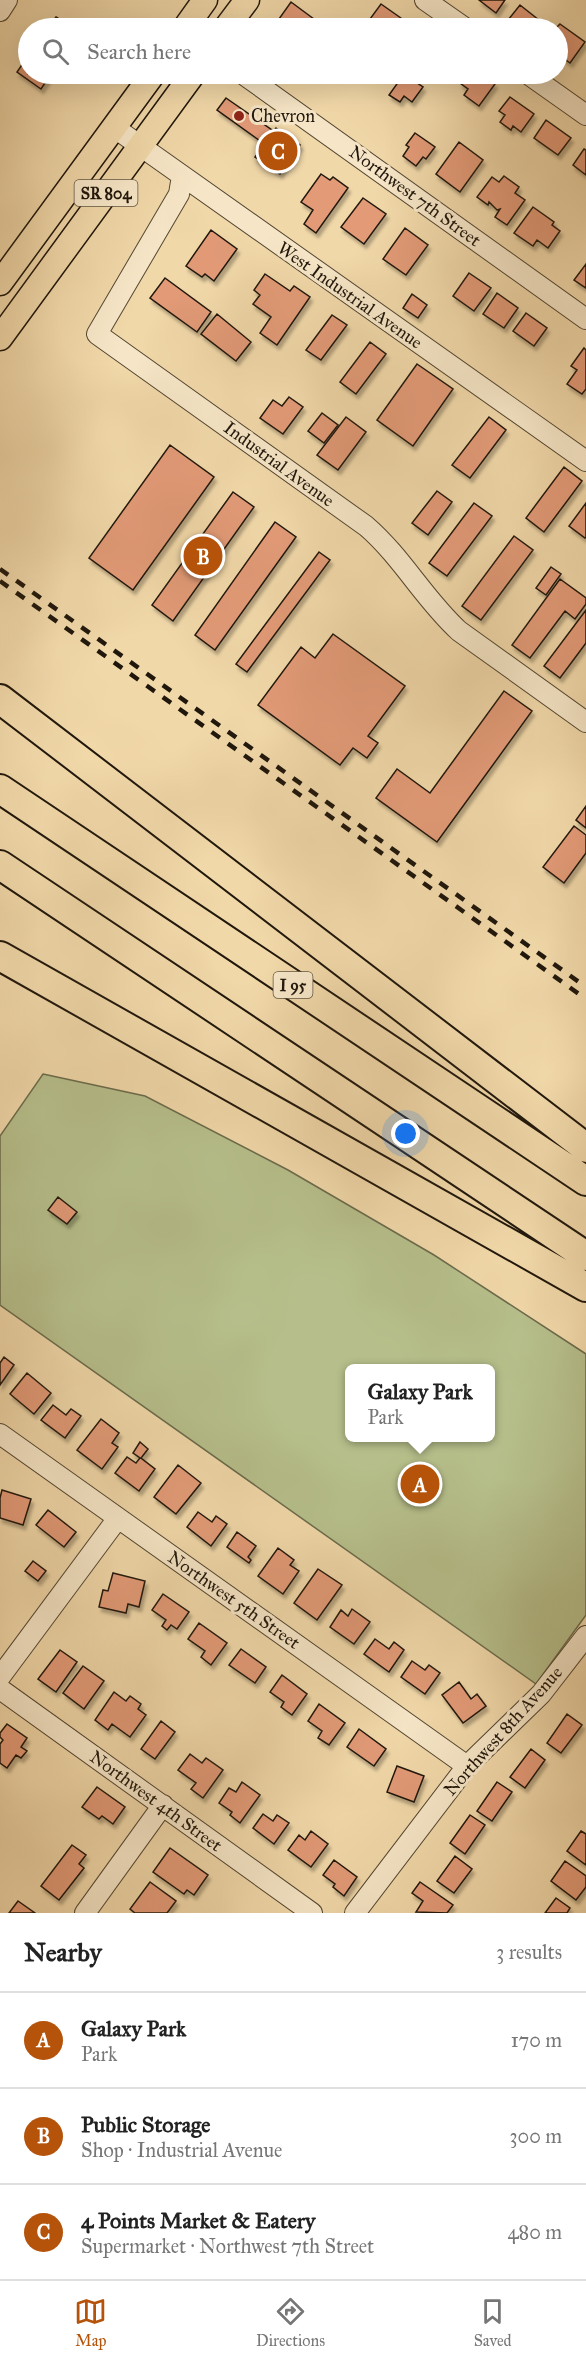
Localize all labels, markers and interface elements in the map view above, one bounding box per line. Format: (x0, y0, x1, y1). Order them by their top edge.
search box (18, 18, 568, 84)
icon: search (39, 35, 72, 68)
text: Search here (87, 38, 191, 65)
place label: Chevron (251, 105, 315, 127)
marker: Chevron (232, 109, 246, 123)
pin: C (258, 128, 298, 174)
street label: Northwest 7th Street (345, 141, 486, 252)
road number: SR 804 (74, 180, 138, 206)
street label: West Industrial Avenue (273, 237, 427, 353)
street label: Industrial Avenue (219, 417, 339, 511)
pin: B (184, 534, 222, 578)
road number: I 95 (274, 972, 312, 998)
your location (391, 1119, 420, 1148)
popup (345, 1364, 495, 1442)
text: Galaxy Park (367, 1378, 473, 1405)
text: Park (367, 1405, 404, 1429)
pin: A (400, 1462, 440, 1506)
street label: Northwest 5th Street (164, 1546, 305, 1654)
street label: Northwest 8th Avenue (439, 1662, 567, 1800)
street label: Northwest 4th Street (86, 1746, 227, 1857)
text: Nearby (24, 1936, 102, 1968)
text: 3 results (496, 1940, 562, 1964)
text: Galaxy Park (81, 2015, 186, 2042)
text: A (37, 2028, 50, 2052)
text: 170 m (511, 2028, 562, 2052)
text: Park (81, 2042, 117, 2066)
text: Public Storage (81, 2111, 210, 2138)
text: B (37, 2124, 50, 2148)
text: 300 m (510, 2124, 562, 2148)
text: Shop · Industrial Avenue (81, 2138, 282, 2162)
text: 4 Points Market & Eatery (81, 2207, 315, 2234)
text: C (37, 2220, 50, 2244)
text: 480 m (507, 2220, 562, 2244)
text: Supermarket · Northwest 7th Street (81, 2234, 374, 2258)
tab: Map (74, 2295, 107, 2350)
tab: Directions (256, 2295, 325, 2350)
tab: Saved (474, 2295, 512, 2350)

